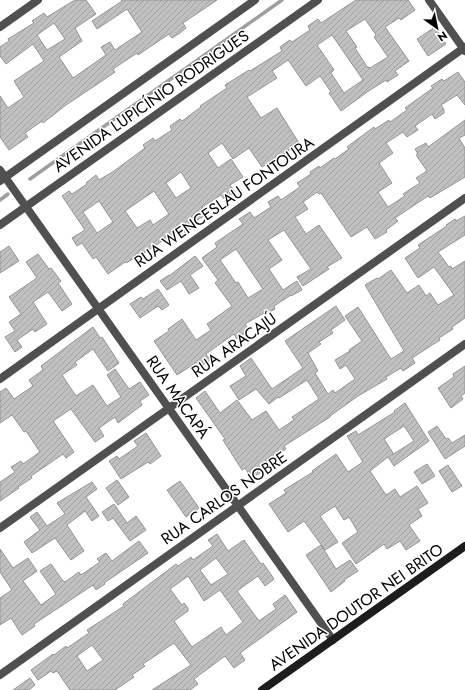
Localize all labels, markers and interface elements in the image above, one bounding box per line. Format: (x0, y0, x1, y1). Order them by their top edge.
north arrow (417, 8, 457, 48)
street label: AVENIDA LUPICÍNIO RODRIGUES (48, 24, 254, 178)
text: N (434, 27, 450, 45)
street label: RUA WENCESLAU FONTOURA (129, 131, 319, 273)
street label: RUA ARACAJÚ (187, 307, 281, 383)
street label: RUA MACAPÁ (141, 351, 215, 444)
street label: RUA CARLOS NOBRE (156, 446, 292, 550)
street label: AVENIDA DOUTOR NEI BRITO (264, 538, 448, 676)

